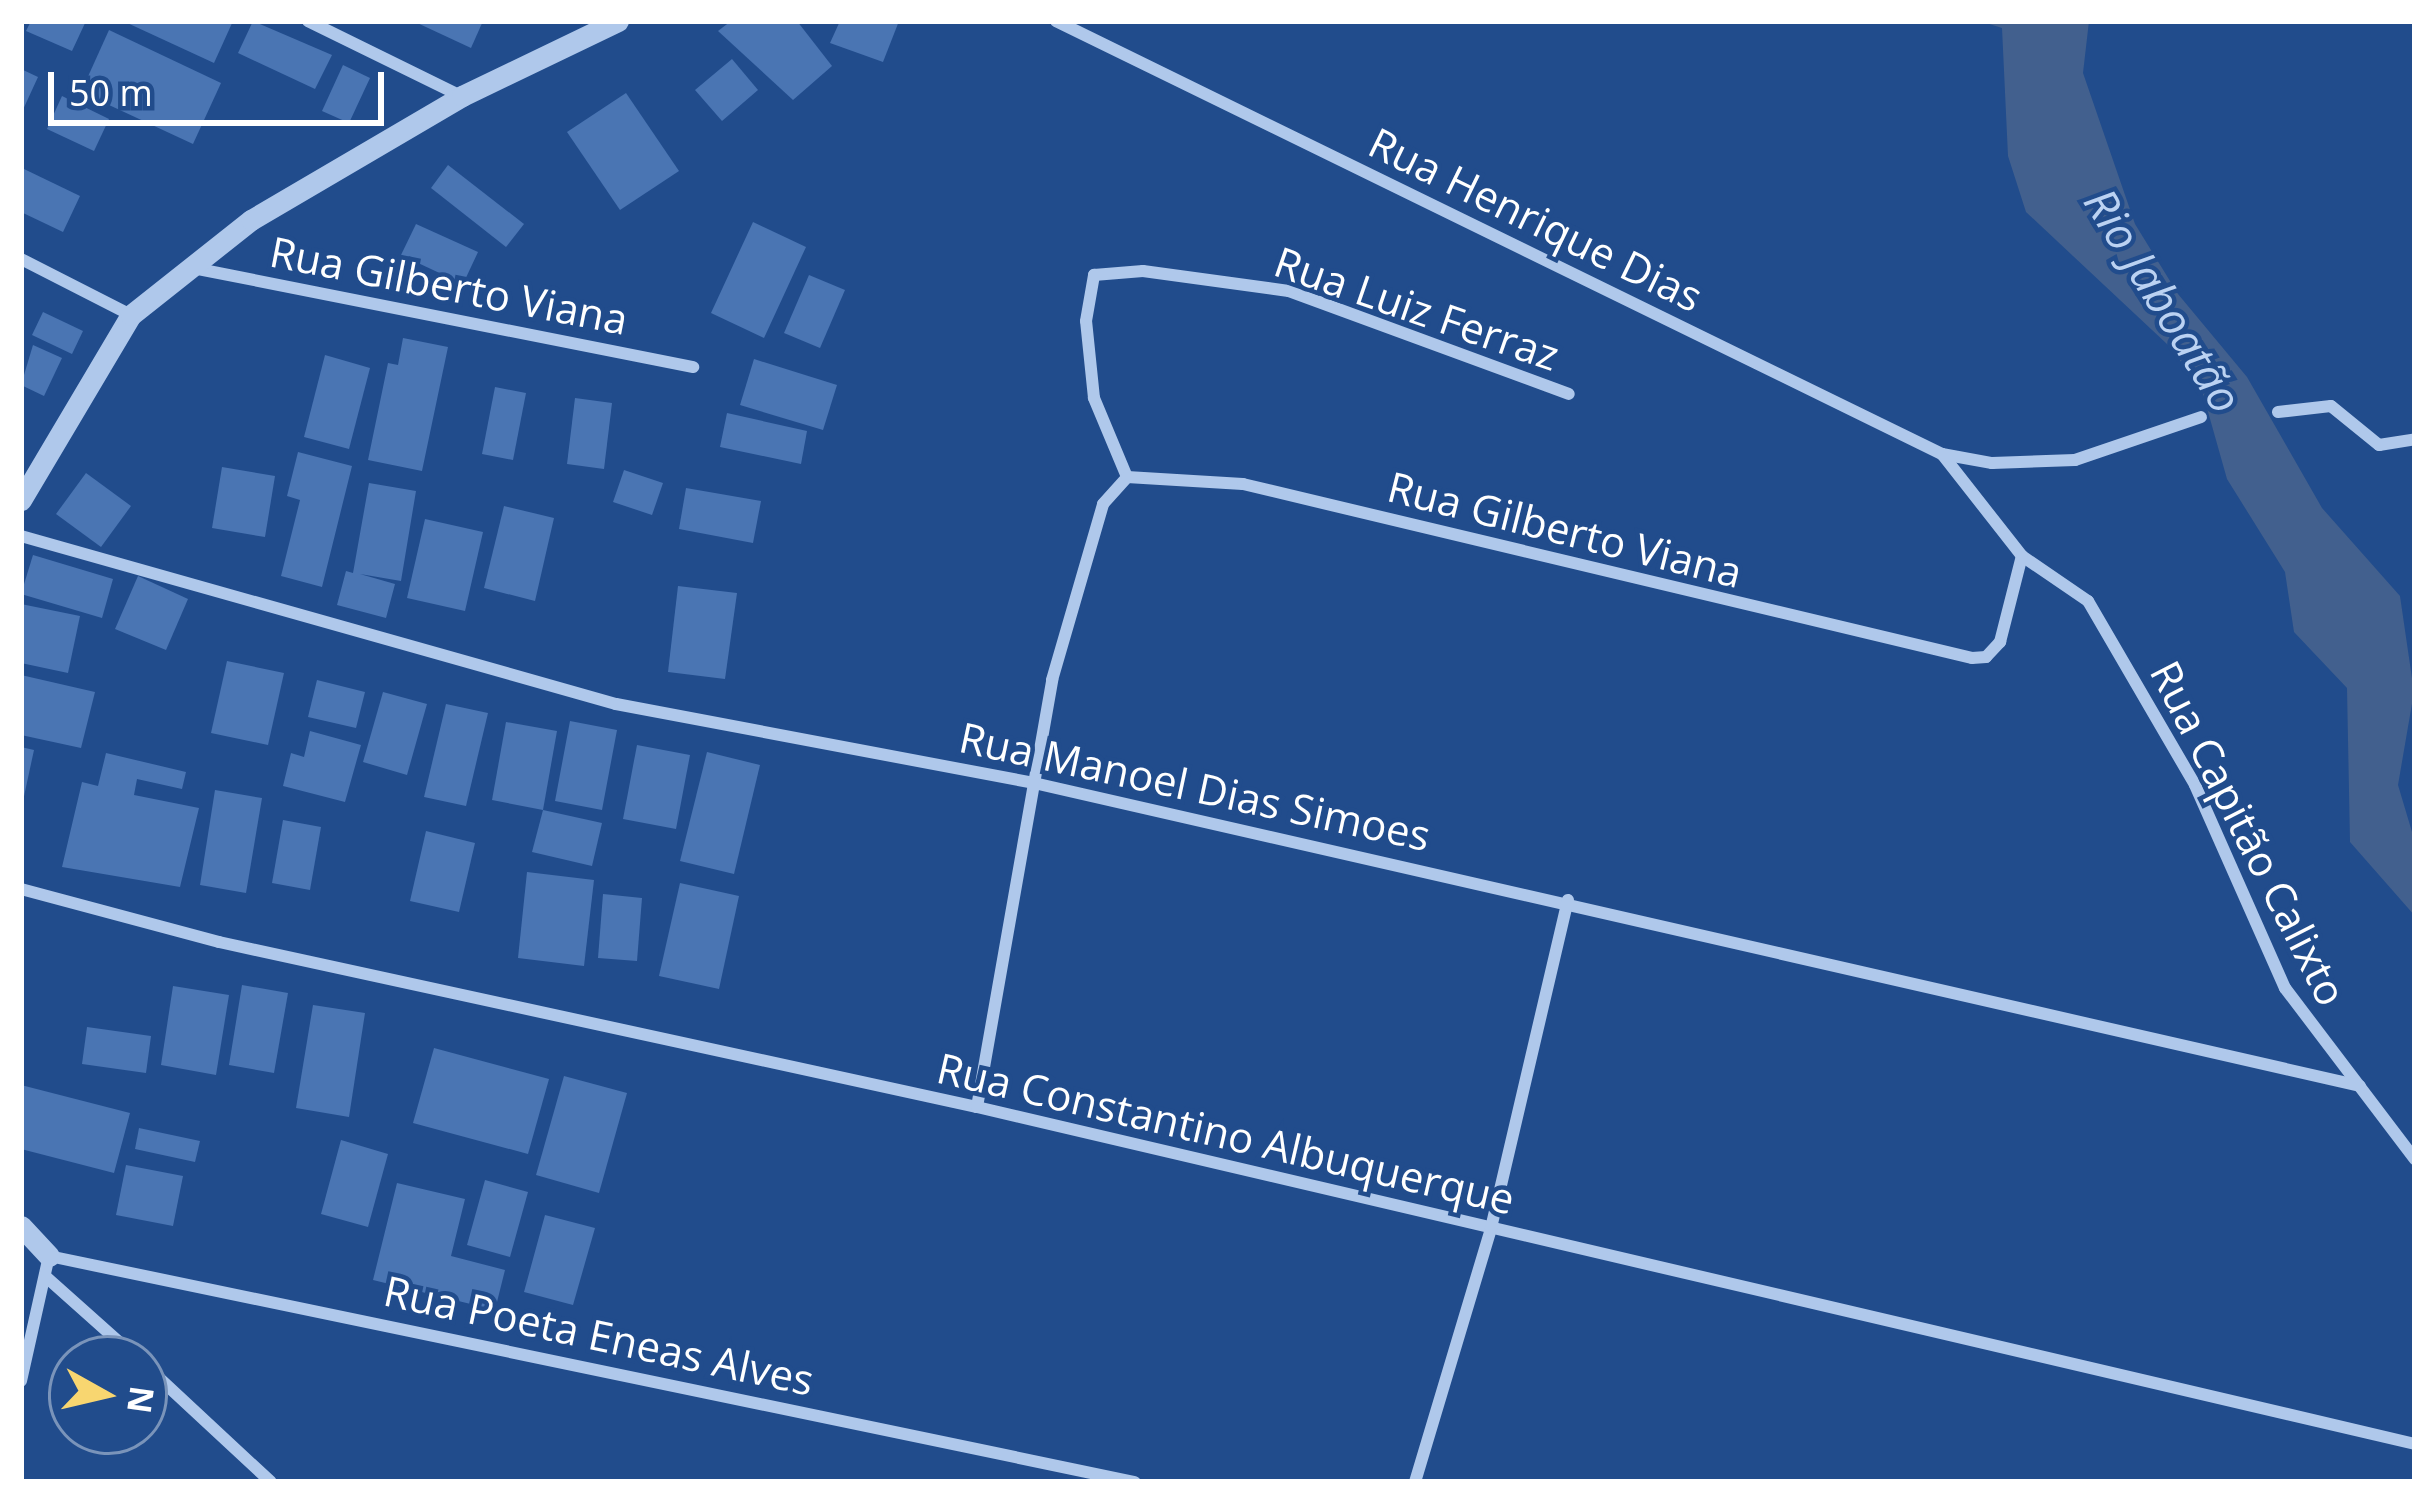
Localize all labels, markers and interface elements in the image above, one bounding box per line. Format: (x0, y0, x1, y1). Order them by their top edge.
scale bar (54, 48, 390, 122)
text: 50 m (69, 68, 153, 117)
street label: Rua Henrique Dias (1361, 116, 1711, 322)
water label: Rio Jaboatão (2074, 178, 2254, 422)
street label: Rua Gilberto Viana (266, 226, 632, 344)
street label: Rua Luiz Ferraz (1268, 236, 1566, 380)
street label: Rua Gilberto Viana (1383, 461, 1747, 597)
street label: Rua Capitão Calixto (2140, 652, 2358, 1014)
street label: Rua Manoel Dias Simoes (955, 711, 1435, 861)
street label: Rua Constantino Albuquerque (932, 1042, 1520, 1224)
street label: Rua Poeta Eneas Alves (380, 1265, 818, 1405)
north arrow (48, 1335, 168, 1455)
text: N (117, 1383, 165, 1416)

